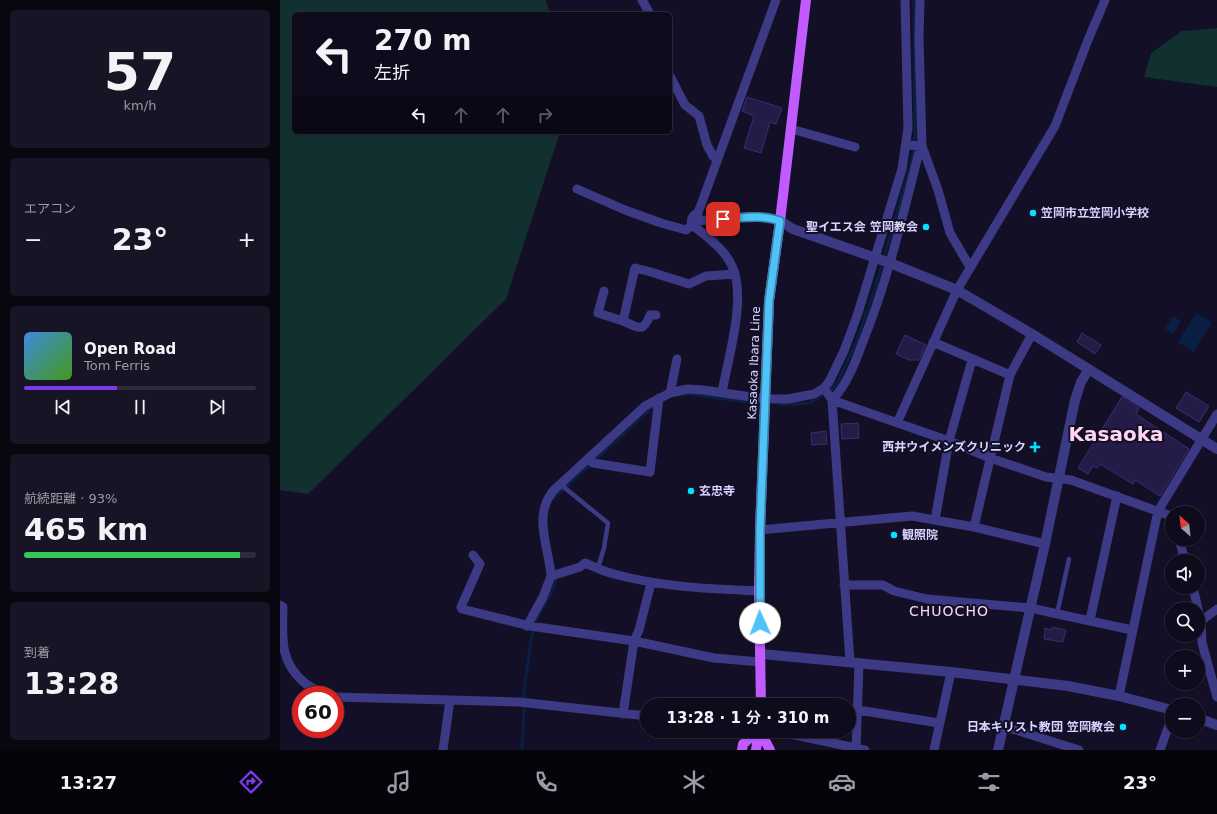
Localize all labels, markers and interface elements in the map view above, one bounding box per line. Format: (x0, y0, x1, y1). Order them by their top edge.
text: 270 m (374, 24, 471, 57)
icon: left (308, 28, 360, 80)
text: 57 (104, 42, 176, 102)
text: 左折 (374, 62, 410, 83)
text: km/h (124, 98, 156, 113)
icon: left (408, 104, 430, 126)
icon: ahead (450, 104, 472, 126)
icon: ahead (492, 104, 514, 126)
icon: right (534, 104, 556, 126)
text: エアコン (24, 201, 76, 216)
pin (706, 202, 740, 236)
place label: 笠岡市立笠岡小学校 (1040, 206, 1149, 220)
icon: arrive (712, 208, 734, 230)
marker: 笠岡市立笠岡小学校 (1028, 208, 1038, 218)
place label: 聖イエス会 笠岡教会 (806, 220, 918, 234)
text: 23° (112, 222, 168, 257)
marker: 聖イエス会 笠岡教会 (921, 222, 931, 232)
text: − (24, 227, 42, 252)
text: + (238, 227, 256, 252)
street label: Kasaoka Ibara Line (745, 306, 763, 420)
text: Open Road (84, 340, 176, 358)
text: Tom Ferris (84, 358, 150, 373)
icon: previous (52, 396, 74, 418)
icon: pause (129, 396, 151, 418)
icon: next (206, 396, 228, 418)
district label: Kasaoka (1069, 422, 1163, 446)
place label: 西井ウイメンズクリニック (882, 440, 1026, 454)
marker: 西井ウイメンズクリニック (1029, 441, 1041, 453)
place label: 玄忠寺 (699, 484, 735, 498)
marker: 玄忠寺 (686, 486, 696, 496)
text: 航続距離 · 93% (24, 491, 117, 506)
north arrow (1165, 506, 1205, 546)
map controls (1165, 506, 1205, 738)
text: 465 km (24, 512, 148, 547)
place label: 観照院 (902, 528, 938, 542)
marker: 観照院 (889, 530, 899, 540)
button: sound (1165, 554, 1205, 594)
position arrow (739, 602, 781, 644)
button: search (1165, 602, 1205, 642)
district label: CHUOCHO (909, 603, 989, 619)
text: 到着 (24, 645, 50, 660)
button: + (1165, 650, 1205, 690)
text: 13:28 (24, 666, 120, 701)
speed limit sign: 60 (292, 686, 344, 738)
button: − (1165, 698, 1205, 738)
text: 13:28 · 1 分 · 310 m (667, 709, 829, 727)
place label: 日本キリスト教団 笠岡教会 (967, 720, 1115, 734)
marker: 日本キリスト教団 笠岡教会 (1118, 722, 1128, 732)
icon: directions (237, 768, 265, 796)
icon: music (385, 768, 413, 796)
icon: phone (532, 768, 560, 796)
icon: climate (680, 768, 708, 796)
icon: car (828, 768, 856, 796)
icon: filters (975, 768, 1003, 796)
text: 13:27 (60, 772, 117, 793)
text: 23° (1123, 772, 1157, 793)

